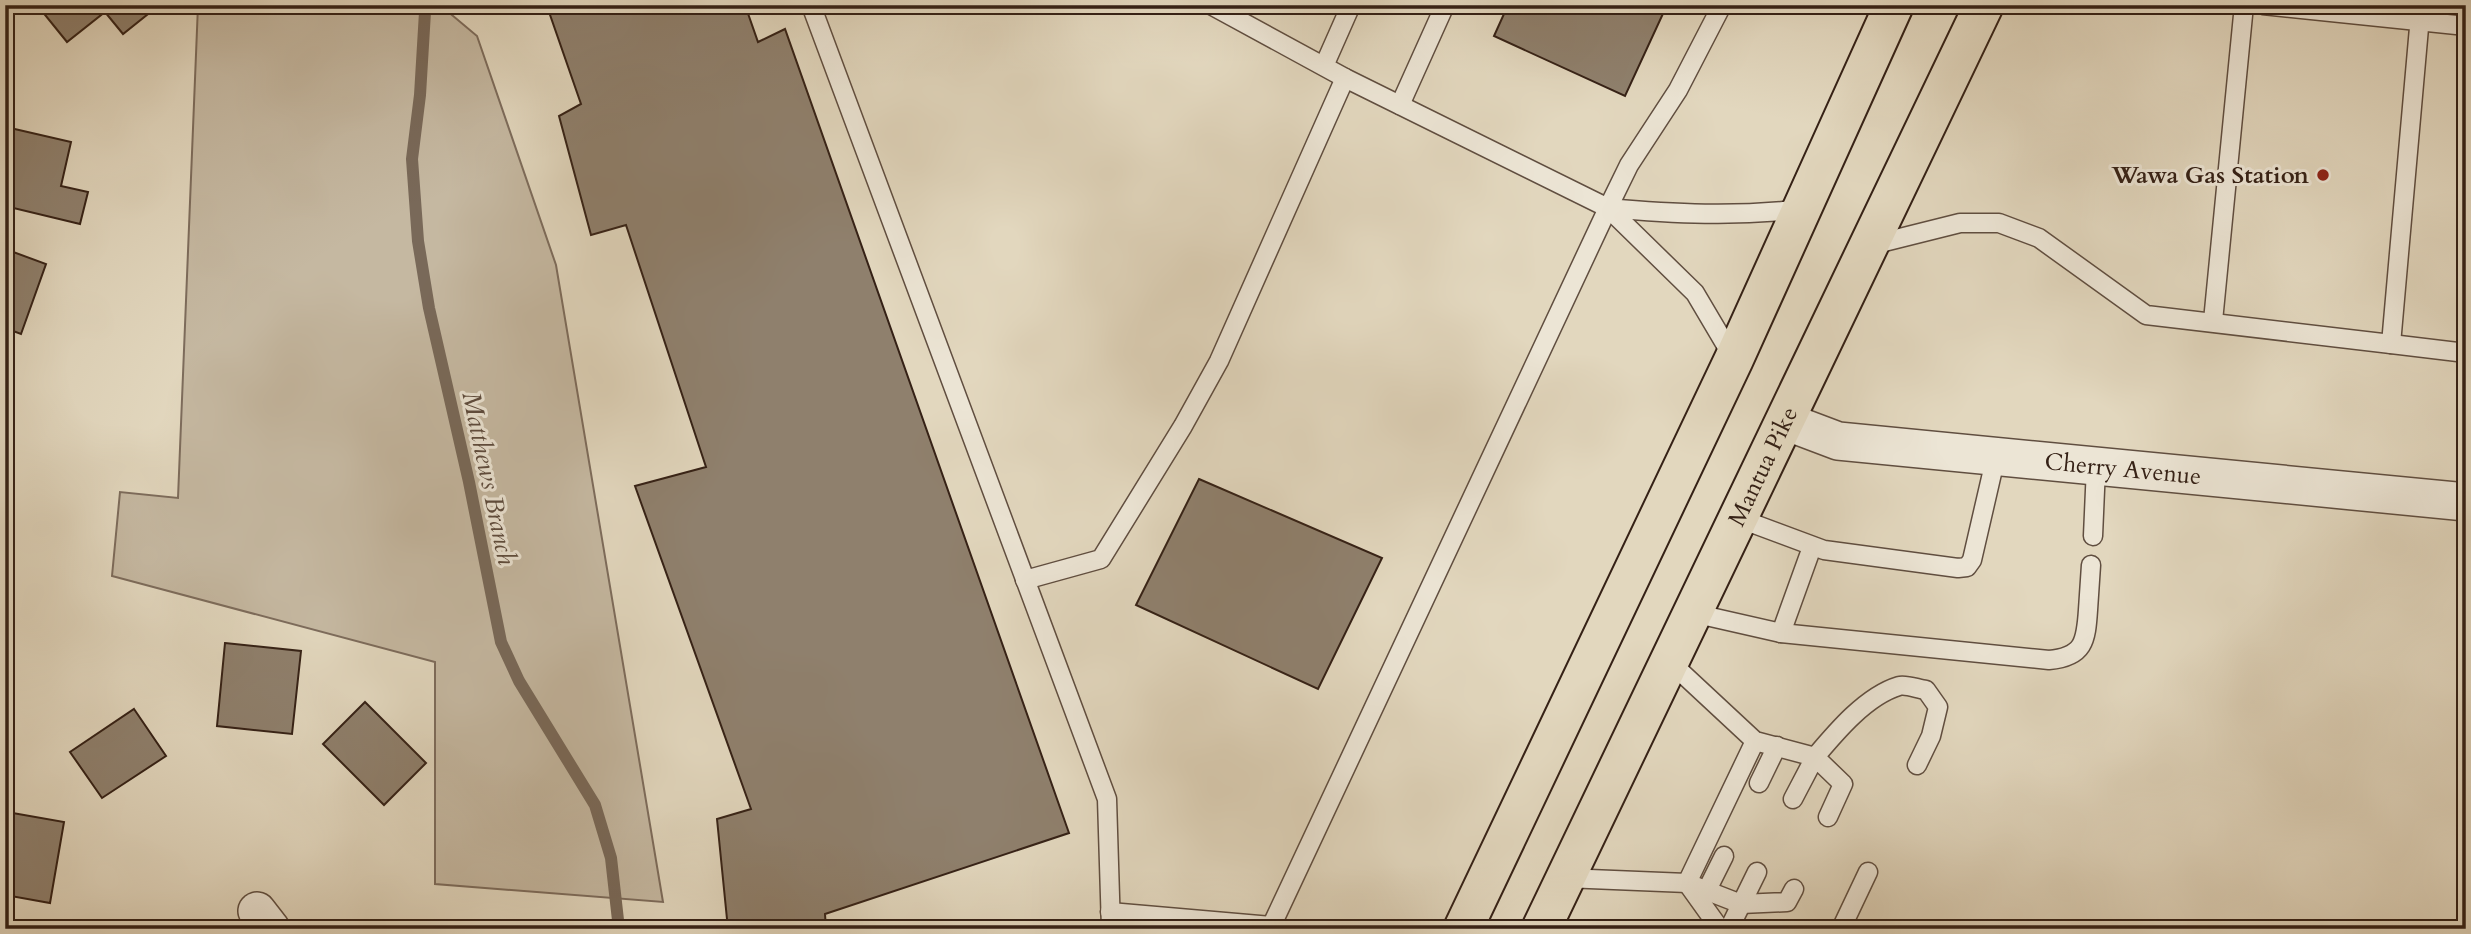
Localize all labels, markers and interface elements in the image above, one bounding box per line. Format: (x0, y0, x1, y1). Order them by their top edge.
place label: Wawa Gas Station (2110, 159, 2310, 192)
marker: Wawa Gas Station (2315, 167, 2331, 183)
water label: Matthews Branch (454, 388, 525, 568)
street label: Mantua Pike (1720, 401, 1806, 532)
street label: Cherry Avenue (2043, 445, 2203, 493)

